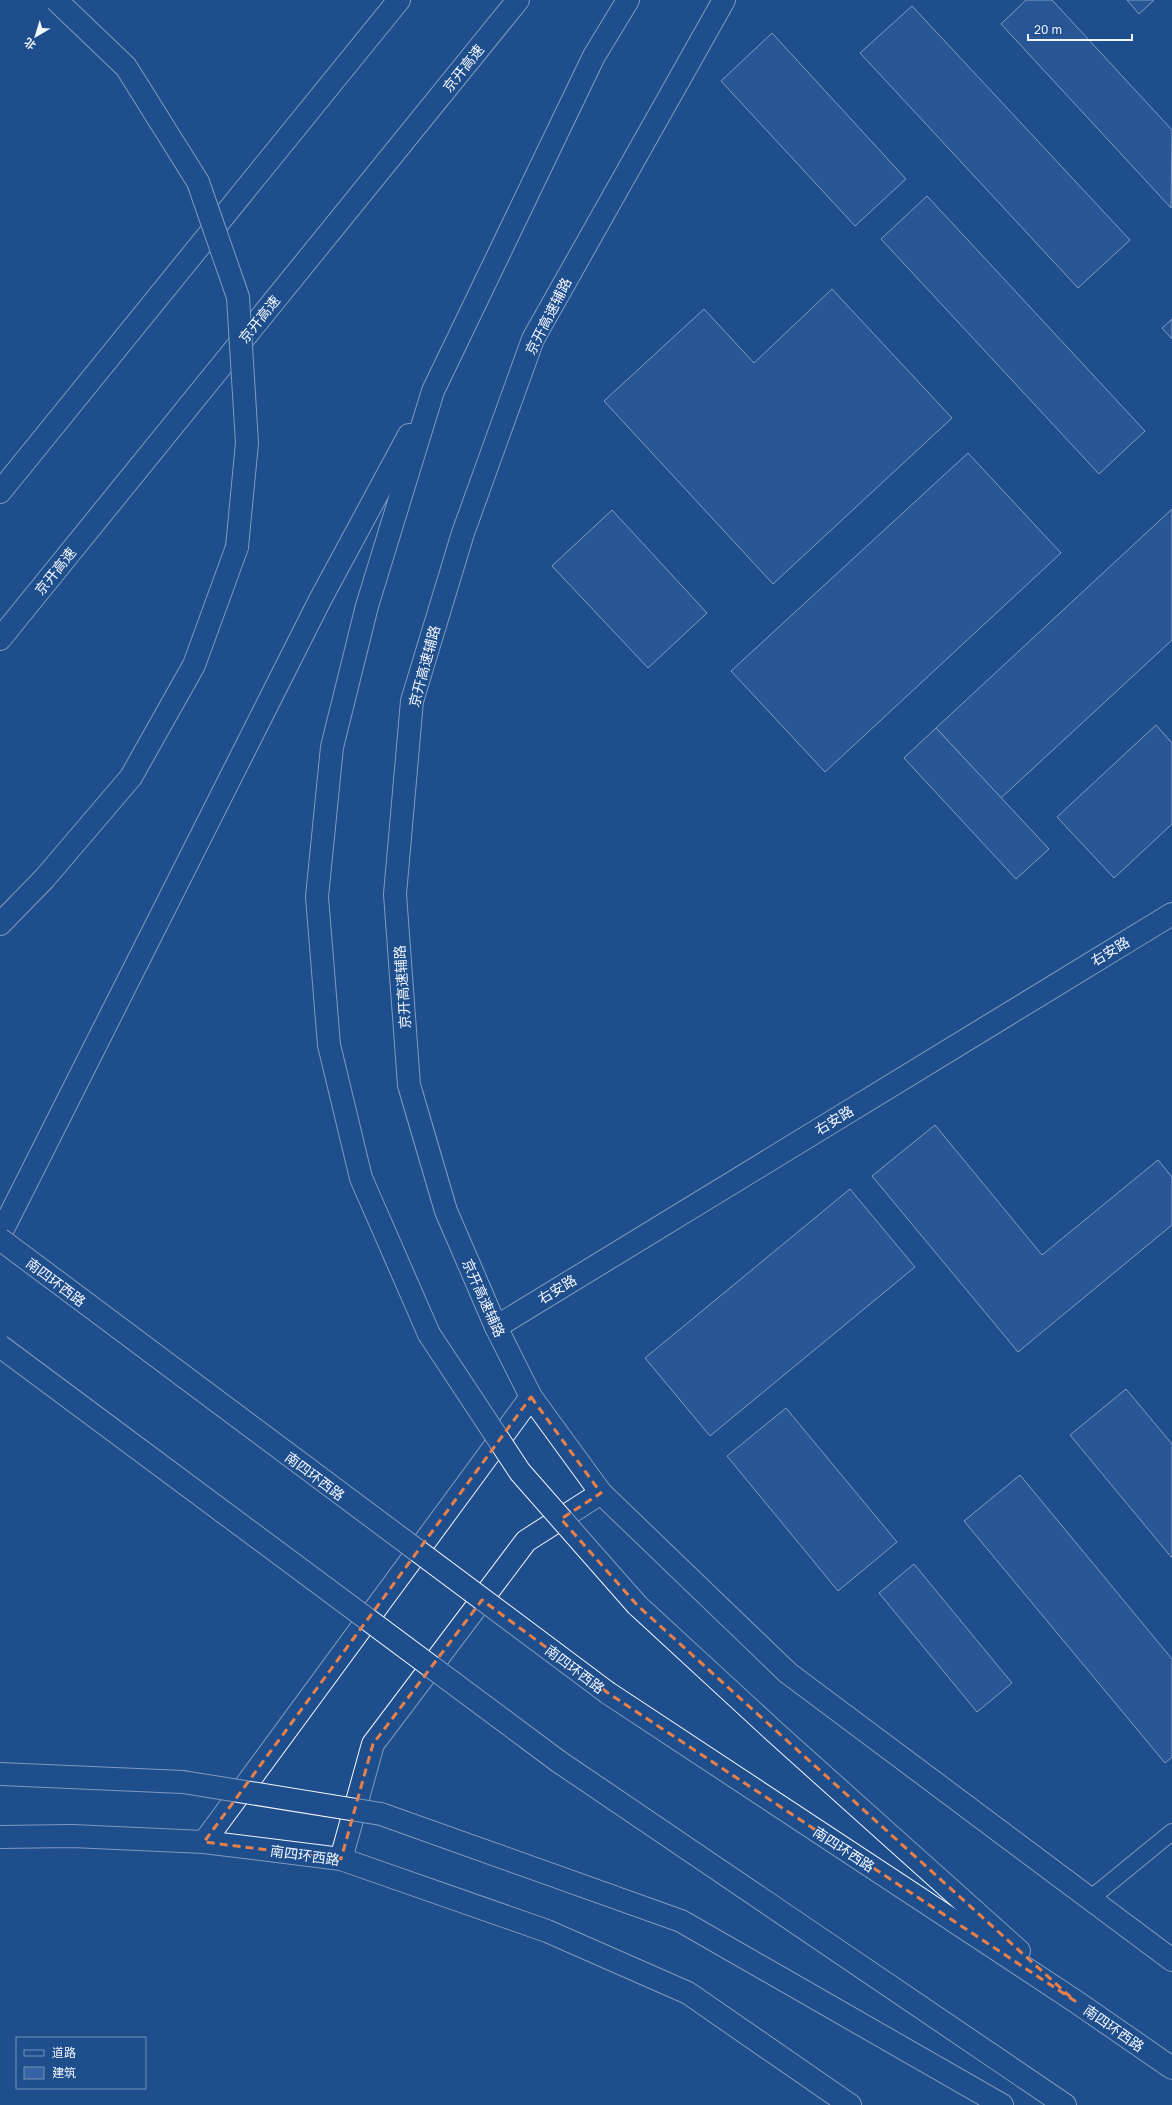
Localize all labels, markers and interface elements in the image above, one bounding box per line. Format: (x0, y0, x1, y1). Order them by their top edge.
north arrow (16, 16, 56, 56)
scale bar (1028, 16, 1132, 42)
text: 20 m (1034, 22, 1062, 37)
text: 北 (21, 36, 38, 53)
street label: 京开高速 (439, 41, 487, 95)
street label: 京开高速辅路 (521, 275, 575, 357)
street label: 京开高速 (235, 292, 283, 346)
street label: 京开高速 (31, 544, 79, 598)
street label: 京开高速辅路 (405, 623, 443, 709)
street label: 右安路 (1088, 933, 1132, 969)
street label: 京开高速辅路 (391, 945, 413, 1029)
street label: 右安路 (812, 1102, 856, 1138)
street label: 南四环西路 (23, 1254, 89, 1310)
street label: 京开高速辅路 (459, 1256, 509, 1340)
street label: 右安路 (535, 1271, 579, 1307)
street label: 南四环西路 (282, 1448, 348, 1504)
street label: 南四环西路 (542, 1641, 608, 1697)
street label: 南四环西路 (810, 1823, 878, 1875)
street label: 南四环西路 (269, 1842, 341, 1868)
street label: 南四环西路 (1080, 2001, 1148, 2055)
legend (16, 2037, 146, 2089)
text: 道路 (52, 2045, 76, 2060)
text: 建筑 (52, 2065, 76, 2080)

